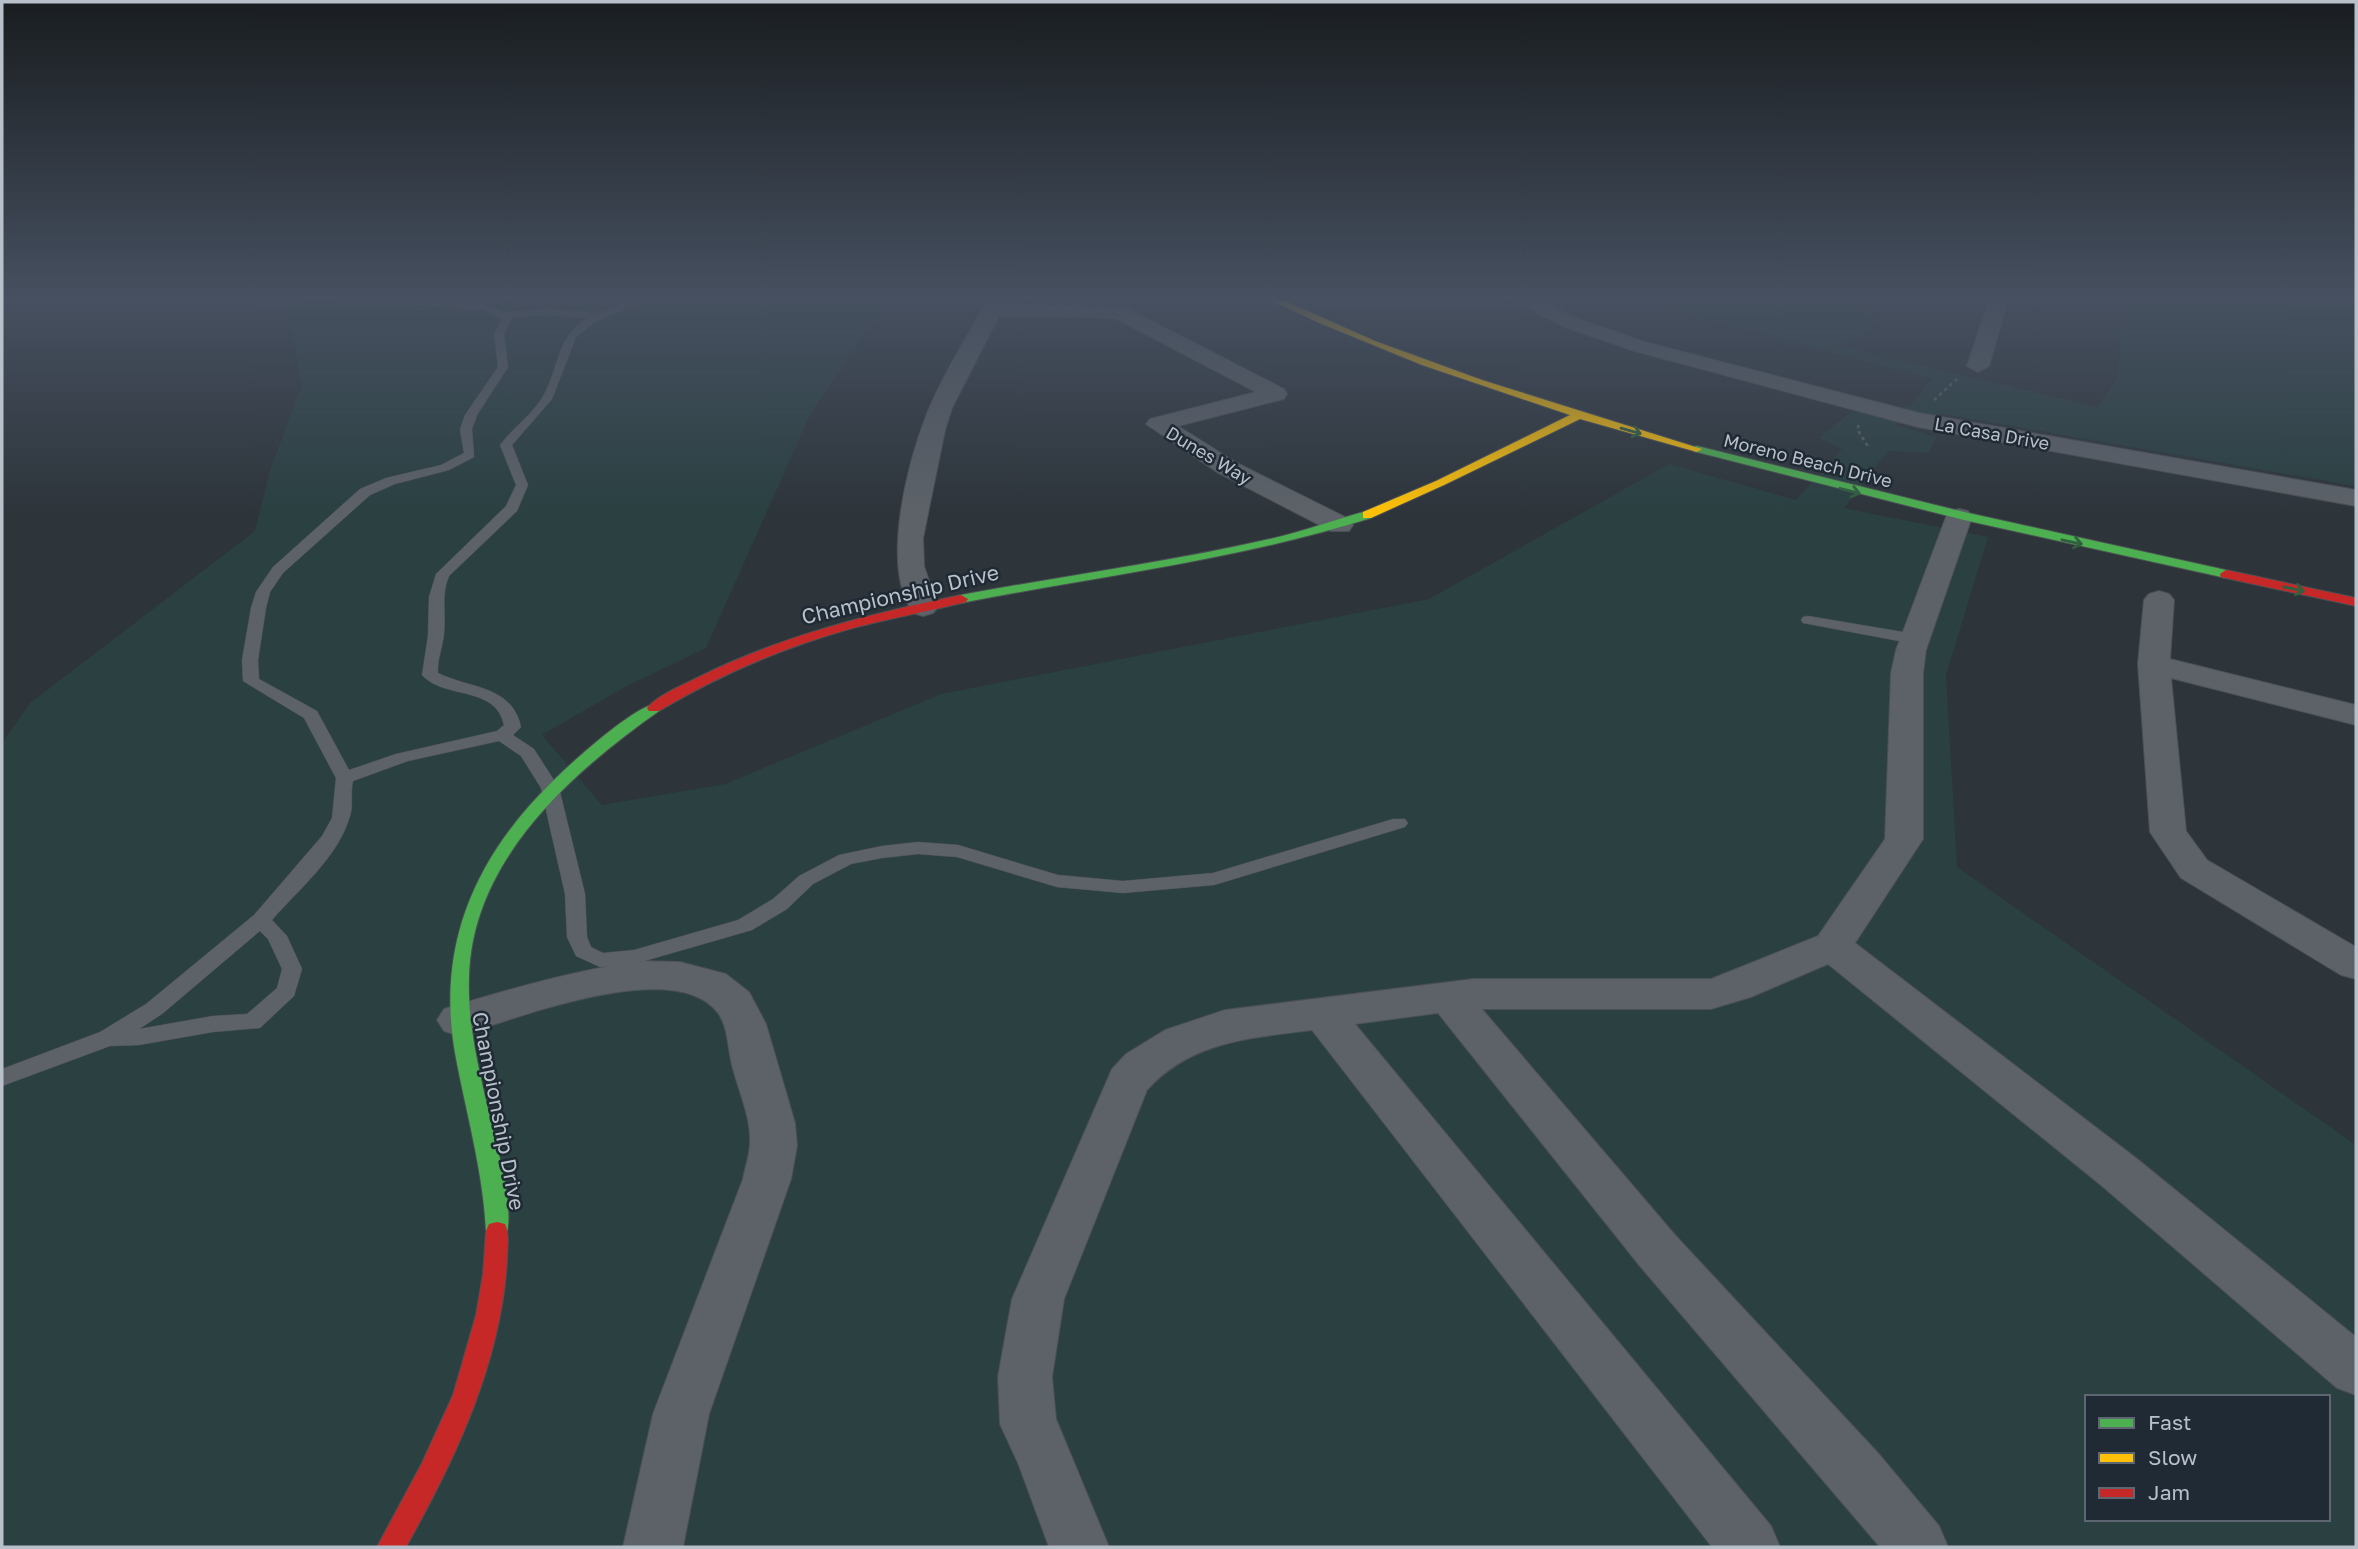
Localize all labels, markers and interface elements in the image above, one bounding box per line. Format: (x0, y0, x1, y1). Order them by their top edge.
street label: La Casa Drive (1933, 412, 2051, 454)
street label: Dunes Way (1162, 421, 1256, 489)
one-way arrow (1619, 426, 1641, 439)
street label: Moreno Beach Drive (1722, 428, 1894, 492)
one-way arrow (1838, 485, 1861, 498)
one-way arrow (2060, 535, 2083, 549)
street label: Championship Drive (799, 559, 1001, 629)
one-way arrow (2282, 582, 2305, 596)
street label: Championship Drive (467, 1010, 531, 1212)
legend (2085, 1395, 2330, 1521)
text: Fast (2148, 1409, 2191, 1435)
text: Slow (2148, 1444, 2197, 1470)
text: Jam (2148, 1479, 2190, 1505)

